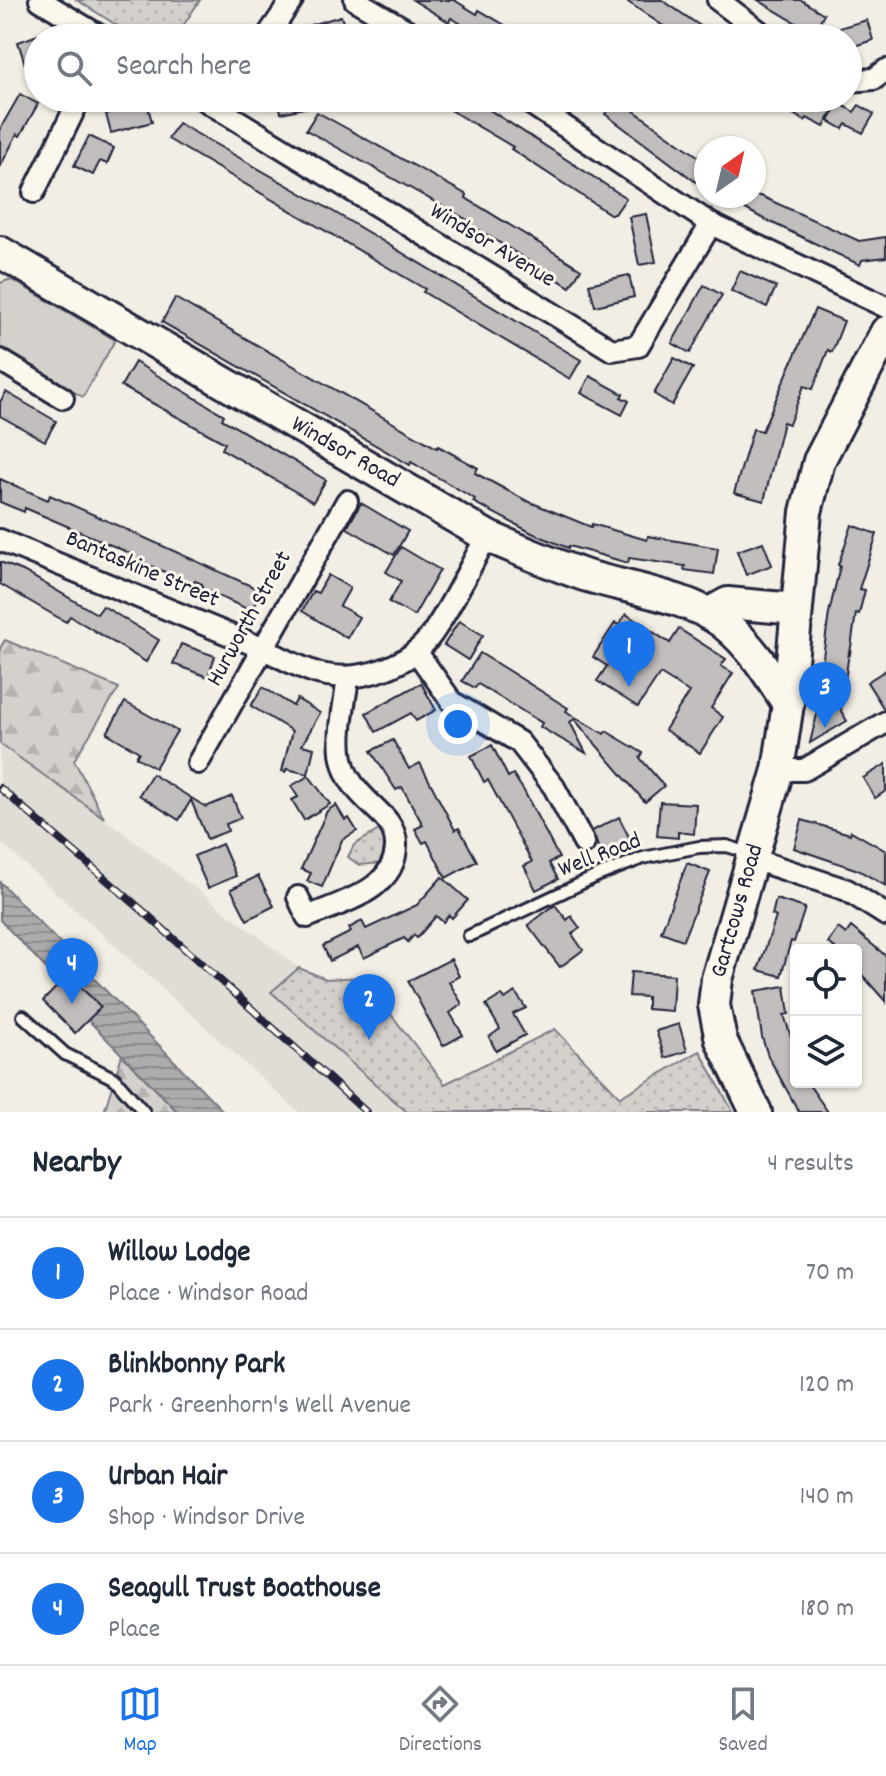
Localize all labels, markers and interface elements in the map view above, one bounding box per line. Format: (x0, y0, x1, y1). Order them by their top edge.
search box (24, 24, 862, 112)
icon: search (52, 46, 96, 90)
text: Search here (116, 47, 252, 90)
north arrow (694, 136, 766, 208)
street label: Windsor Avenue (423, 195, 561, 297)
street label: Windsor Road (284, 408, 406, 498)
street label: Bantaskine Street (60, 522, 224, 618)
street label: Hurworth Street (199, 545, 301, 693)
pin: 1 (603, 621, 655, 687)
pin: 3 (799, 662, 851, 728)
your location (438, 704, 478, 744)
street label: Well Road (554, 825, 646, 887)
street label: Gartcows Road (703, 840, 773, 982)
pin: 4 (46, 938, 98, 1004)
map controls (790, 944, 862, 1088)
button: locate (790, 944, 862, 1016)
pin: 2 (343, 974, 395, 1040)
button: layers (790, 1016, 862, 1088)
text: Nearby (32, 1140, 121, 1189)
text: 4 results (767, 1146, 854, 1183)
text: Willow Lodge (108, 1233, 251, 1276)
text: 1 (55, 1255, 61, 1292)
text: 70 m (806, 1255, 854, 1292)
text: Place · Windsor Road (108, 1276, 309, 1313)
text: Blinkbonny Park (108, 1345, 285, 1388)
text: 2 (52, 1367, 64, 1404)
text: 120 m (799, 1367, 854, 1404)
text: Park · Greenhorn's Well Avenue (108, 1388, 411, 1425)
text: Urban Hair (108, 1457, 227, 1500)
text: 3 (52, 1479, 64, 1516)
text: 140 m (800, 1479, 854, 1516)
text: Shop · Windsor Drive (108, 1500, 305, 1537)
text: Seagull Trust Boathouse (108, 1569, 381, 1612)
text: 4 (53, 1591, 63, 1628)
text: 180 m (800, 1591, 854, 1628)
text: Place (108, 1612, 160, 1649)
tab: Map (118, 1682, 162, 1761)
tab: Directions (399, 1682, 482, 1761)
tab: Saved (719, 1682, 768, 1761)

